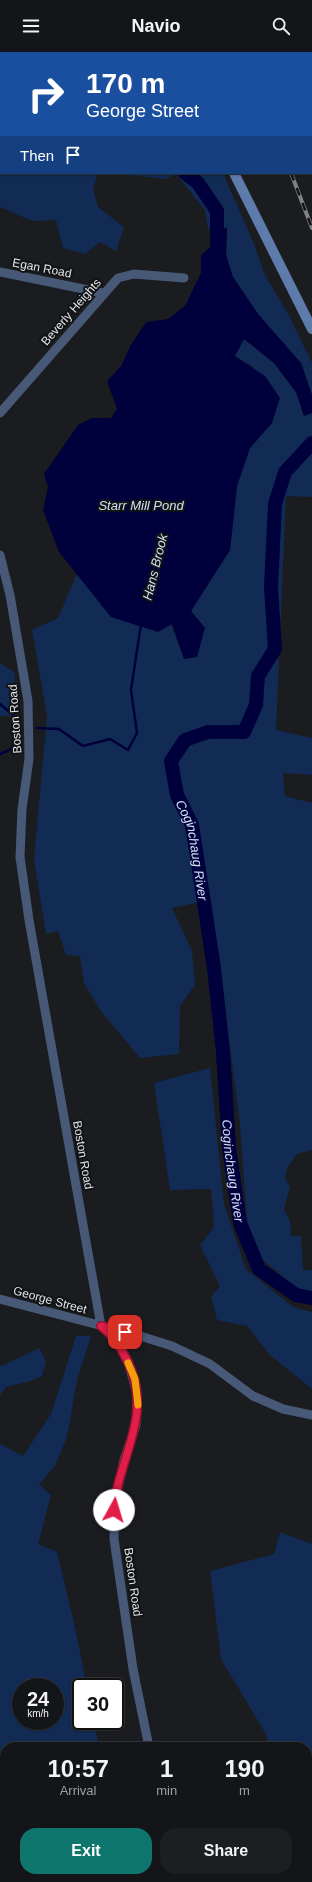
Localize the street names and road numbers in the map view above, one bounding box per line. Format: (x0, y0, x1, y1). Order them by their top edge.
street label: Egan Road (11, 255, 73, 281)
street label: Beverly Heights (38, 276, 104, 348)
street label: Boston Road (6, 684, 24, 754)
street label: Boston Road (70, 1120, 96, 1190)
street label: George Street (12, 1283, 89, 1317)
street label: Boston Road (121, 1547, 145, 1617)

